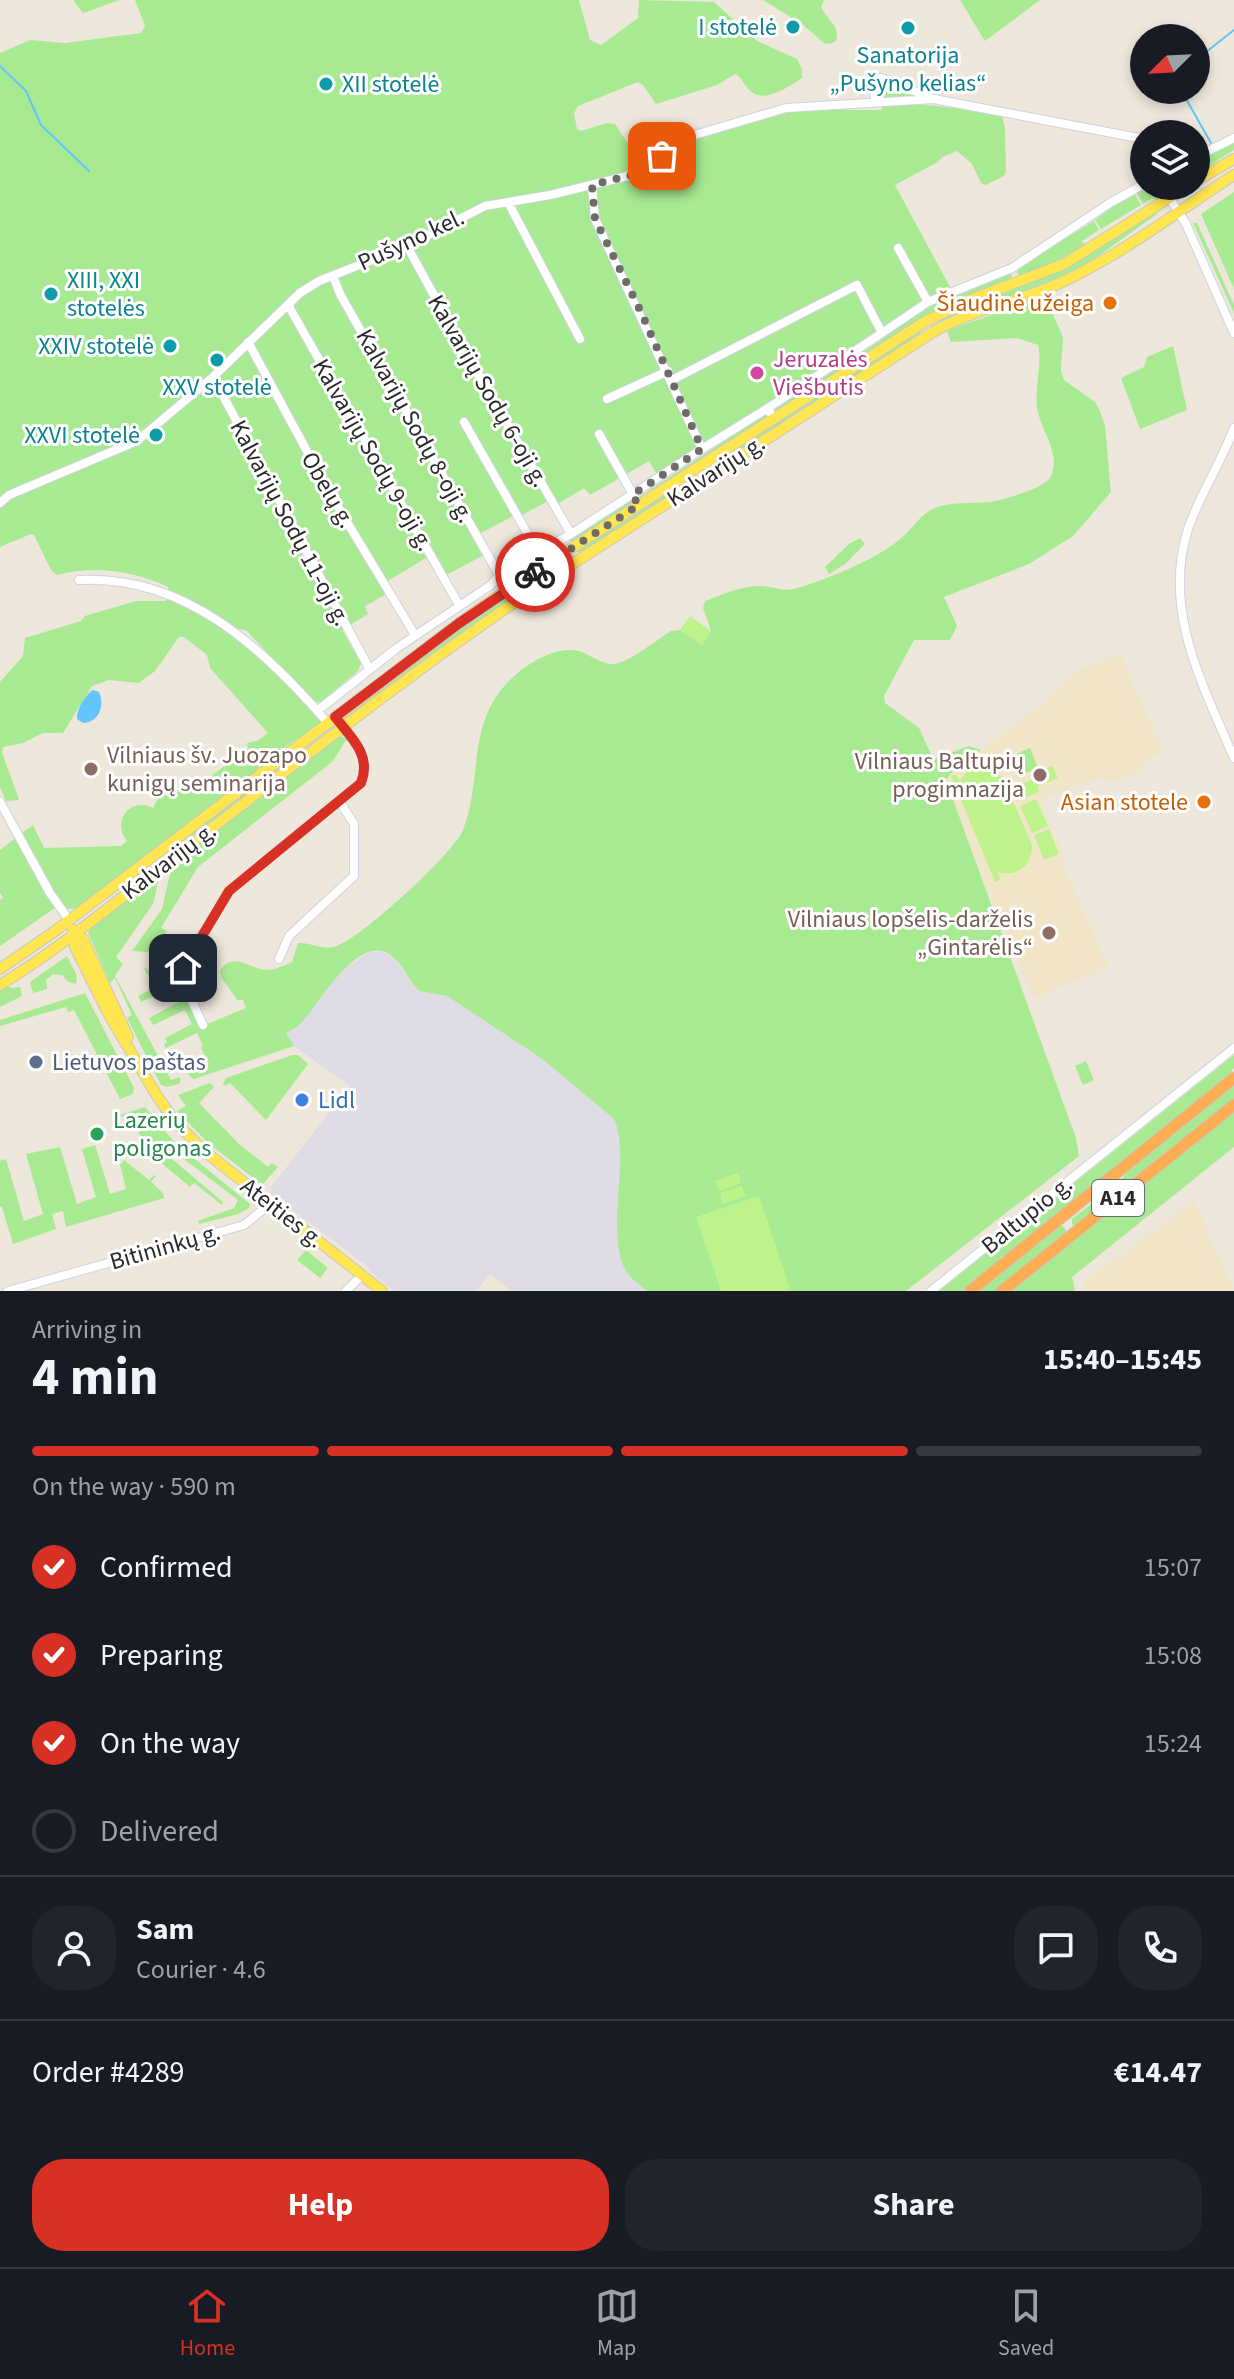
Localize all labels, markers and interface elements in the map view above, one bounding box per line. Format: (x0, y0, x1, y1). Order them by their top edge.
place label: I stotelė (698, 10, 777, 45)
marker: I stotelė (784, 18, 802, 36)
marker: Sanatorija „Pušyno kelias“ (899, 19, 917, 37)
north arrow (1130, 24, 1210, 104)
map controls (1130, 24, 1210, 200)
place label: Sanatorija „Pušyno kelias“ (830, 38, 986, 101)
place label: XII stotelė (342, 67, 439, 102)
marker: XII stotelė (317, 75, 335, 93)
button: layers (1130, 120, 1210, 200)
pin (628, 122, 696, 190)
icon: bag (640, 134, 684, 178)
street label: Pušyno kel. (352, 200, 470, 280)
place label: XIII, XXI stotelės (67, 263, 145, 326)
marker: XIII, XXI stotelės (42, 285, 60, 303)
place label: Šiaudinė užeiga (936, 286, 1094, 321)
street label: Kalvarijų Sodų 6-oji g. (419, 288, 557, 494)
marker: Šiaudinė užeiga (1101, 294, 1119, 312)
street label: Kalvarijų Sodų 8-oji g. (347, 323, 483, 529)
place label: XXIV stotelė (38, 329, 154, 364)
marker: XXIV stotelė (161, 337, 179, 355)
place label: Jeruzalės Viešbutis (773, 342, 868, 405)
marker: XXV stotelė (208, 351, 226, 369)
street label: Kalvarijų Sodų 9-oji g. (304, 352, 442, 558)
marker: Jeruzalės Viešbutis (748, 364, 766, 382)
place label: XXV stotelė (162, 370, 272, 405)
street label: Kalvarijų Sodų 11-oji g. (221, 414, 359, 632)
place label: XXVI stotelė (24, 418, 140, 453)
marker: XXVI stotelė (147, 426, 165, 444)
street label: Kalvarijų g. (660, 426, 772, 516)
street label: Obelų g. (292, 445, 364, 535)
courier (495, 532, 575, 612)
icon: bike (513, 550, 557, 594)
place label: Vilniaus šv. Juozapo kunigų seminarija (107, 738, 307, 801)
place label: Vilniaus Baltupių progimnazija (855, 744, 1024, 807)
marker: Vilniaus šv. Juozapo kunigų seminarija (82, 760, 100, 778)
marker: Vilniaus Baltupių progimnazija (1031, 766, 1049, 784)
place label: Asian stotele (1061, 785, 1188, 820)
marker: Asian stotele (1195, 793, 1213, 811)
street label: Kalvarijų g. (114, 814, 224, 908)
place label: Vilniaus lopšelis-darželis „Gintarėlis“ (788, 902, 1033, 965)
marker: Vilniaus lopšelis-darželis „Gintarėlis“ (1040, 924, 1058, 942)
pin (149, 934, 217, 1002)
icon: home (161, 946, 205, 990)
place label: Lietuvos paštas (52, 1045, 206, 1080)
marker: Lietuvos paštas (27, 1053, 45, 1071)
place label: Lidl (318, 1083, 355, 1118)
marker: Lidl (293, 1091, 311, 1109)
place label: Lazerių poligonas (113, 1103, 211, 1166)
marker: Lazerių poligonas (88, 1125, 106, 1143)
street label: Baltupio g. (974, 1167, 1080, 1263)
street label: Ateities g. (233, 1169, 331, 1257)
road number: A14 (1092, 1180, 1144, 1216)
street label: Bitininkų g. (106, 1215, 224, 1279)
text: Arriving in (32, 1311, 142, 1348)
text: 15:40–15:45 (1043, 1338, 1202, 1381)
text: 4 min (32, 1341, 159, 1415)
text: On the way · 590 m (32, 1468, 236, 1505)
icon: check (32, 1545, 76, 1589)
text: Confirmed (100, 1546, 233, 1589)
text: 15:07 (1144, 1549, 1202, 1586)
icon: check (32, 1633, 76, 1677)
text: Preparing (100, 1634, 223, 1677)
text: 15:08 (1144, 1637, 1202, 1674)
icon: check (32, 1721, 76, 1765)
text: On the way (100, 1722, 240, 1765)
text: 15:24 (1144, 1725, 1202, 1762)
text: Delivered (100, 1810, 219, 1853)
button: person (32, 1906, 116, 1990)
button: chat (1014, 1906, 1098, 1990)
button: phone (1118, 1906, 1202, 1990)
text: Sam (136, 1908, 194, 1951)
text: Courier · 4.6 (136, 1951, 266, 1988)
text: Order #4289 (32, 2051, 185, 2094)
text: €14.47 (1114, 2051, 1202, 2094)
button: Help (32, 2159, 609, 2251)
button: Share (625, 2159, 1202, 2251)
tab: Home (180, 2284, 235, 2364)
tab: Map (595, 2284, 639, 2364)
tab: Saved (998, 2284, 1054, 2364)

